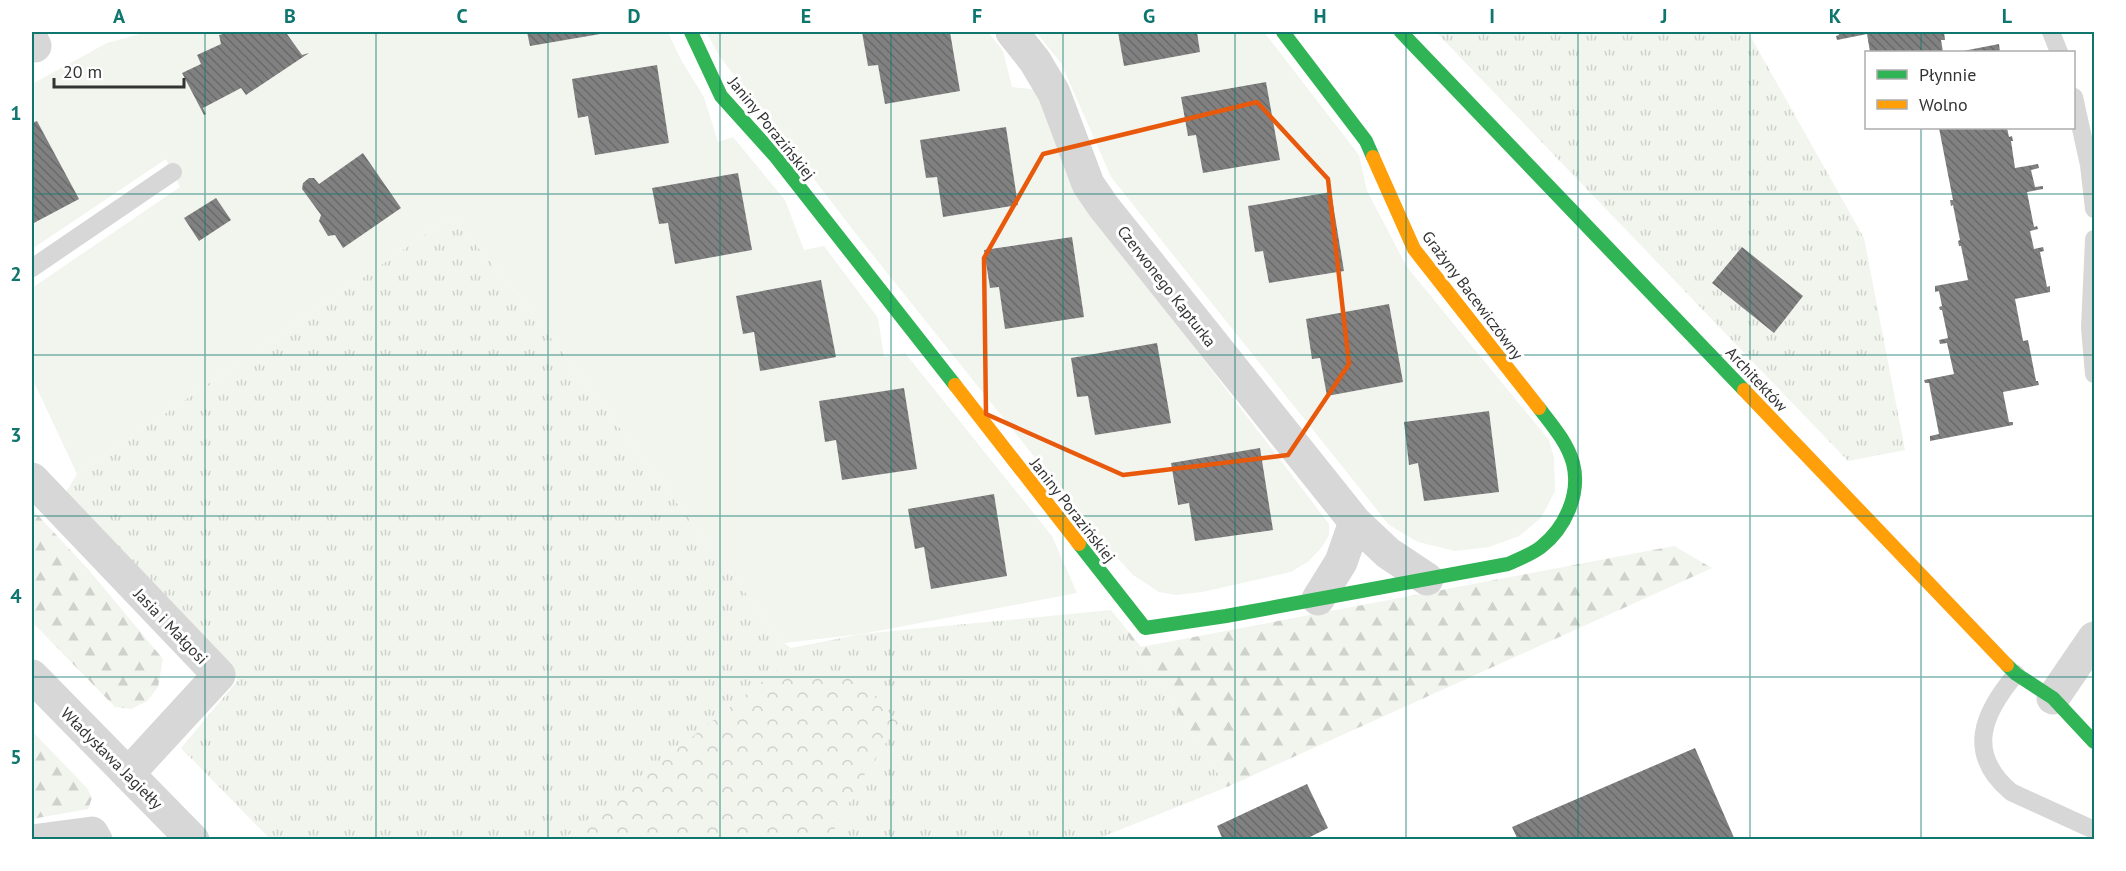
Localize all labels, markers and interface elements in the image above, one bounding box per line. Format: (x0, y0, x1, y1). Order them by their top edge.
text: A (113, 3, 126, 29)
text: B (284, 3, 296, 29)
text: C (456, 3, 468, 29)
text: D (628, 3, 641, 29)
text: E (801, 3, 811, 29)
text: F (972, 3, 982, 29)
text: G (1143, 3, 1155, 29)
text: H (1313, 3, 1327, 29)
text: I (1489, 3, 1495, 29)
text: J (1660, 3, 1667, 29)
text: K (1829, 3, 1842, 29)
text: L (2002, 3, 2013, 29)
scale bar (54, 51, 184, 89)
legend (1865, 51, 2075, 129)
text: 20 m (63, 60, 102, 83)
text: Płynnie (1919, 63, 1976, 86)
street label: Janiny Porazińskiej (724, 72, 820, 184)
text: Wolno (1919, 93, 1968, 116)
text: 1 (10, 100, 22, 126)
street label: Czerwonego Kapturka (1113, 221, 1221, 351)
street label: Grażyny Bacewiczówny (1418, 227, 1528, 364)
text: 2 (10, 261, 22, 287)
street label: Architektów (1722, 342, 1792, 416)
text: 3 (10, 422, 22, 448)
street label: Janiny Porazińskiej (1025, 453, 1120, 566)
text: 4 (10, 583, 22, 609)
street label: Jasia i Małgosi (129, 583, 212, 668)
street label: Władysława Jagiełły (57, 703, 167, 813)
text: 5 (10, 744, 22, 770)

